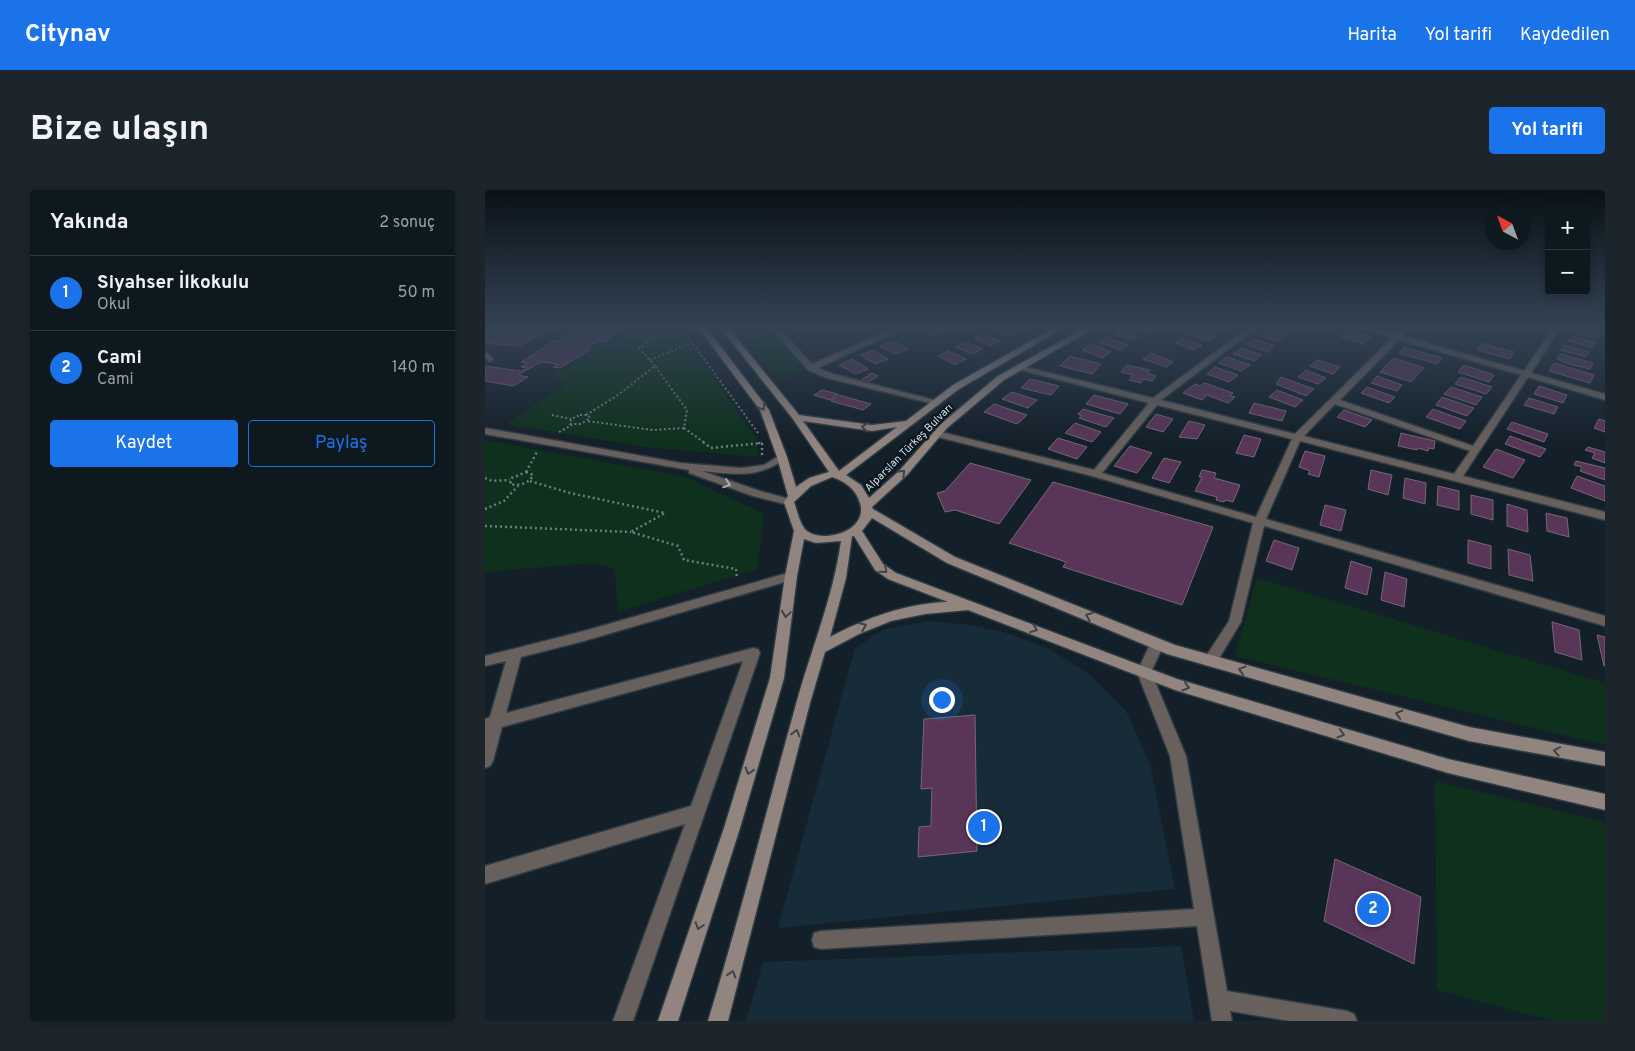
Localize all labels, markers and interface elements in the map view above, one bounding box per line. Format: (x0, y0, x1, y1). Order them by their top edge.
text: Citynav (25, 20, 111, 50)
text: Harita (1347, 24, 1397, 47)
text: Yol tarifi (1425, 24, 1492, 47)
text: Kaydedilen (1520, 24, 1610, 47)
button: Yol tarifi (1489, 107, 1605, 154)
text: Bize ulaşın (30, 108, 209, 152)
north arrow (1485, 205, 1530, 250)
map controls (1545, 205, 1590, 295)
button: + (1545, 205, 1590, 250)
text: Yakında (50, 209, 129, 236)
text: 2 sonuç (379, 213, 435, 233)
button: − (1545, 250, 1590, 295)
text: Siyahser İlkokulu (97, 271, 249, 295)
text: 1 (63, 283, 69, 303)
text: 50 m (398, 283, 435, 303)
text: Okul (97, 295, 130, 315)
text: Cami (97, 346, 142, 370)
text: 2 (61, 358, 71, 378)
text: 140 m (392, 358, 435, 378)
text: Cami (97, 370, 134, 390)
street label: Alparslan Türkeş Bulvarı (862, 401, 956, 495)
one-way arrow (755, 402, 765, 411)
button: Kaydet (50, 420, 238, 467)
button: Paylaş (248, 420, 435, 467)
one-way arrow (861, 422, 869, 433)
one-way arrow (896, 469, 905, 478)
one-way arrow (722, 478, 730, 488)
one-way arrow (878, 564, 887, 573)
one-way arrow (781, 610, 792, 618)
one-way arrow (1085, 612, 1094, 623)
one-way arrow (858, 622, 867, 633)
one-way arrow (1029, 623, 1038, 633)
one-way arrow (1239, 666, 1247, 676)
one-way arrow (1181, 681, 1190, 691)
your location (929, 687, 955, 713)
one-way arrow (1395, 710, 1403, 720)
one-way arrow (1337, 728, 1345, 738)
one-way arrow (790, 729, 800, 737)
one-way arrow (1553, 746, 1561, 756)
one-way arrow (744, 767, 754, 775)
pin: 1 (968, 808, 1000, 846)
pin: 2 (1357, 890, 1389, 928)
one-way arrow (695, 922, 705, 930)
one-way arrow (727, 971, 737, 979)

